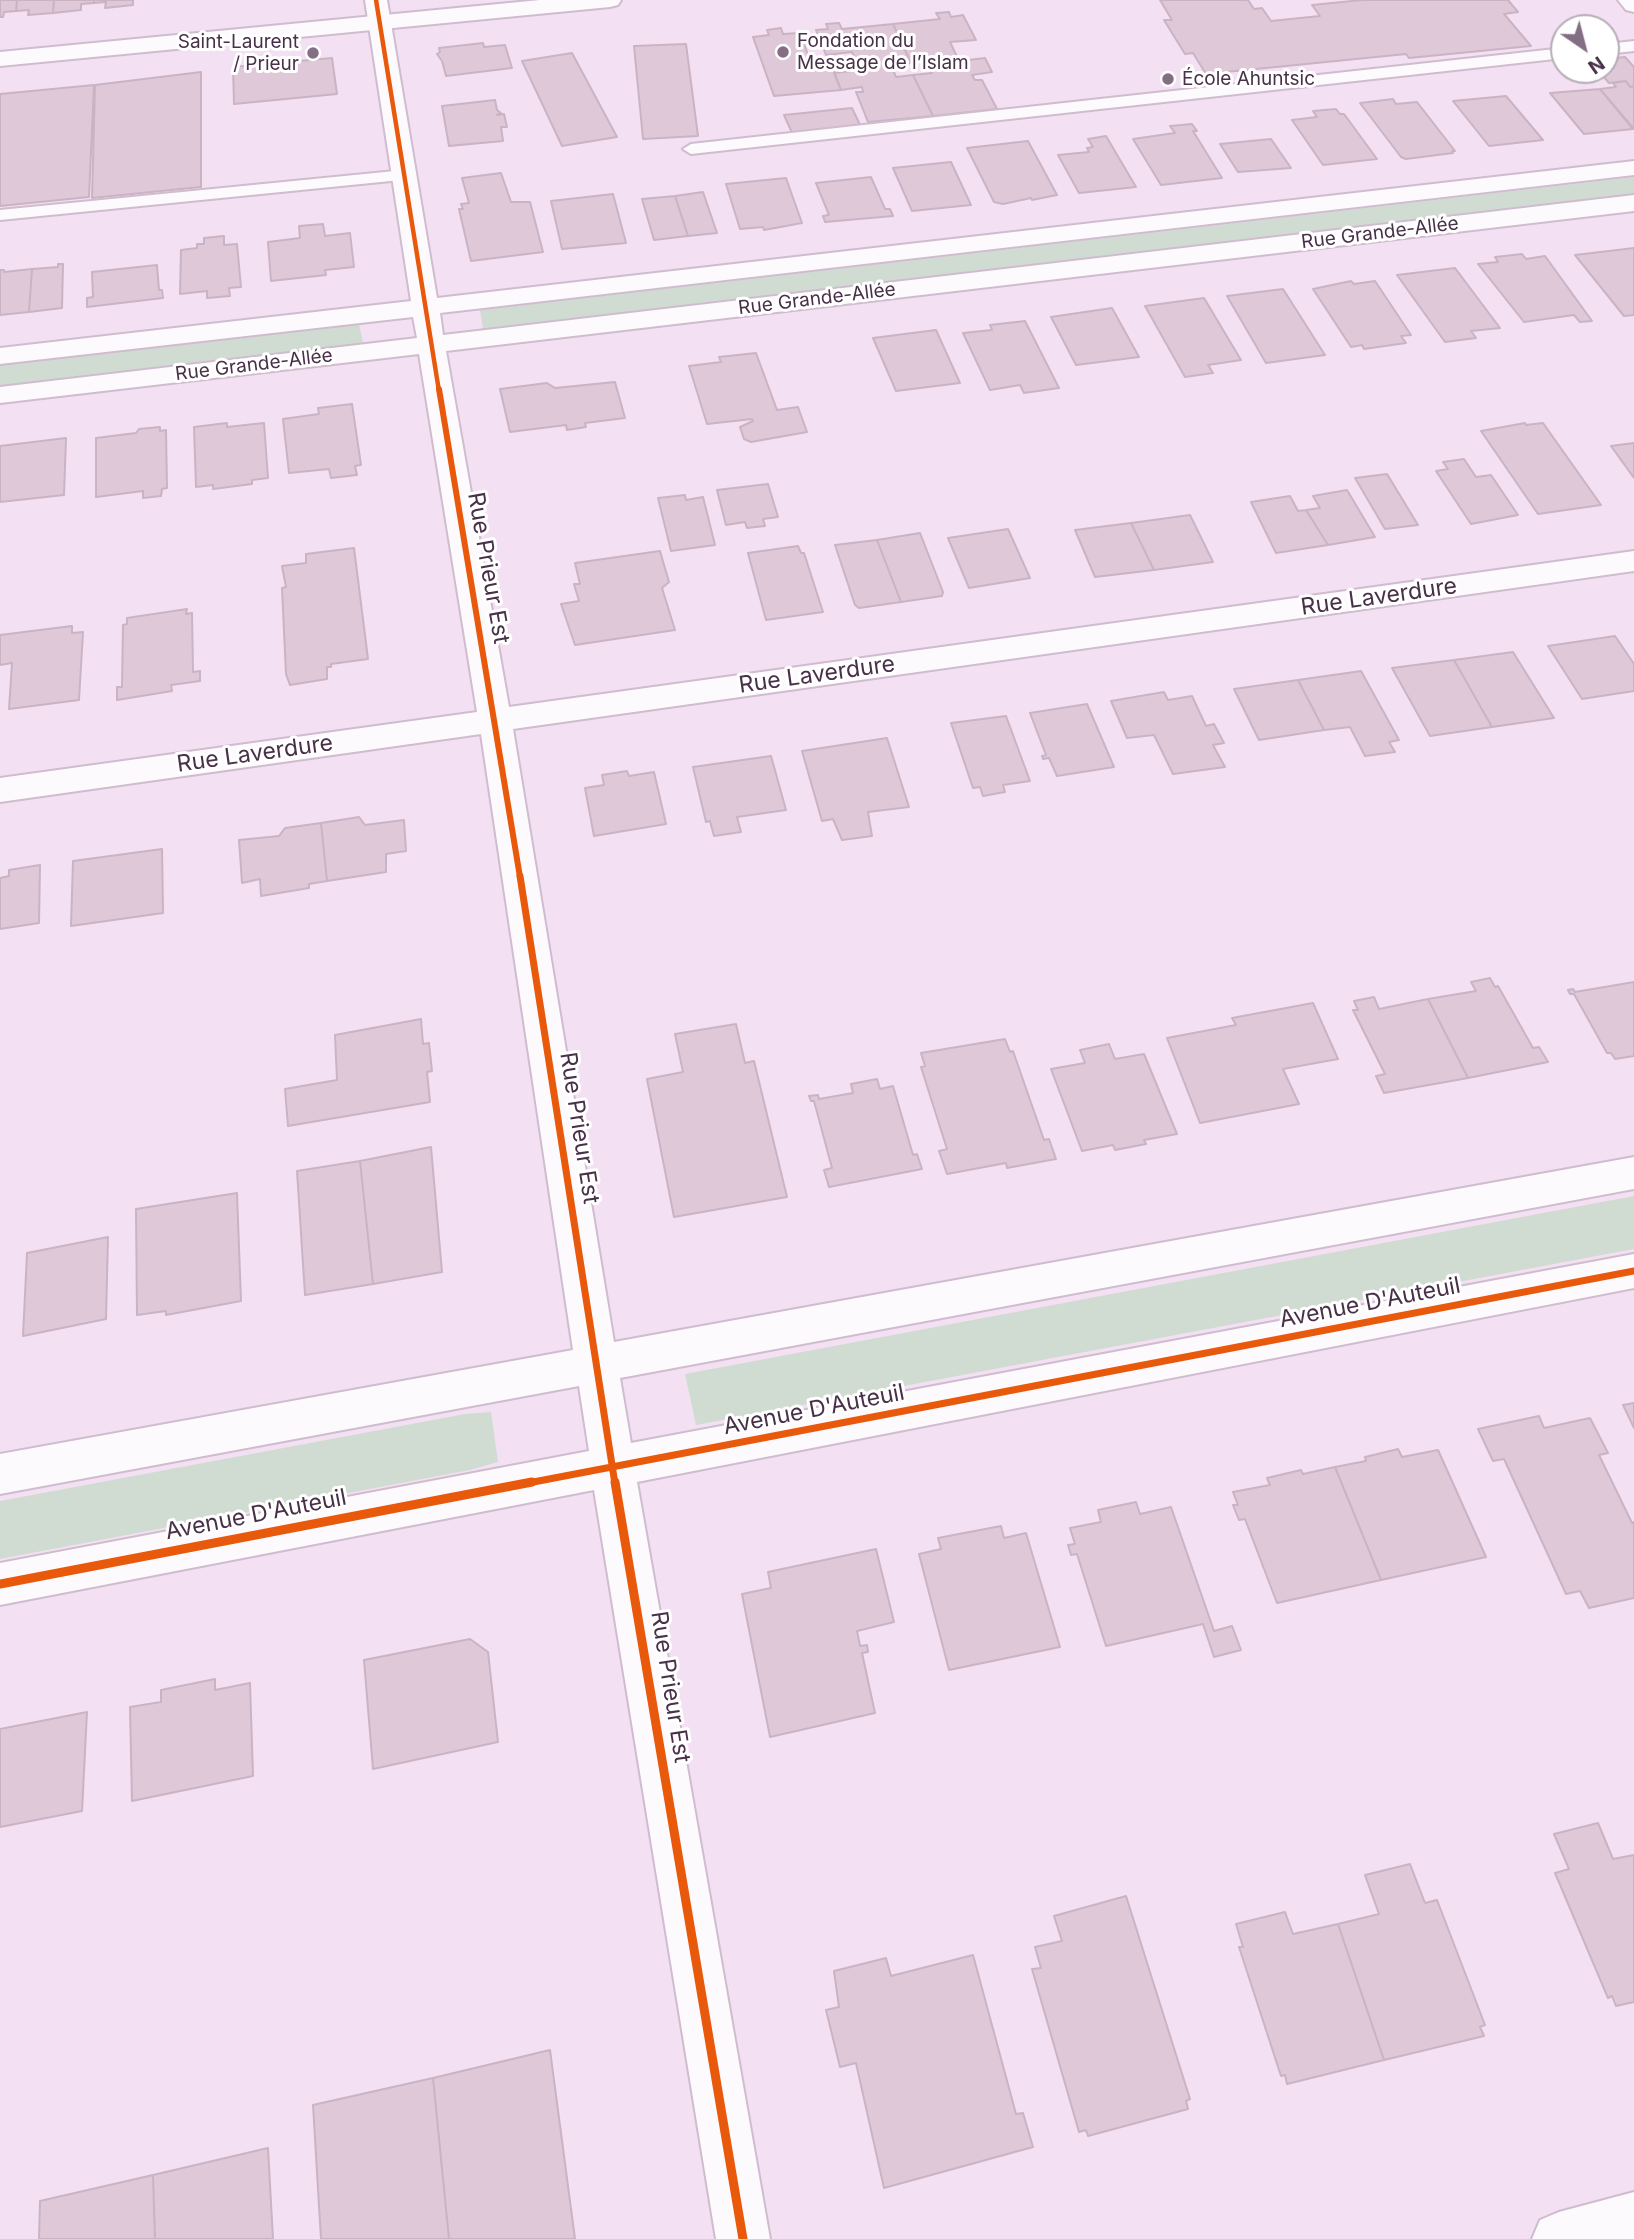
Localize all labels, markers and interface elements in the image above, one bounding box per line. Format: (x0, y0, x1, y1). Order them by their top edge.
north arrow (1550, 14, 1620, 84)
place label: Fondation du Message de l’Islam (797, 30, 969, 74)
place label: Saint-Laurent / Prieur (178, 31, 299, 75)
marker: Fondation du Message de l’Islam (775, 44, 791, 60)
marker: Saint-Laurent / Prieur (305, 45, 321, 61)
text: N (1584, 51, 1609, 79)
place label: École Ahuntsic (1182, 68, 1315, 90)
marker: École Ahuntsic (1160, 71, 1176, 87)
street label: Rue Grande-Allée (1300, 212, 1460, 254)
street label: Rue Grande-Allée (737, 278, 897, 320)
street label: Rue Grande-Allée (174, 344, 334, 386)
street label: Rue Prieur Est (461, 490, 515, 646)
street label: Rue Laverdure (1299, 572, 1459, 622)
street label: Rue Laverdure (737, 650, 897, 700)
street label: Rue Laverdure (175, 729, 335, 779)
street label: Rue Prieur Est (553, 1050, 605, 1206)
street label: Avenue D'Auteuil (1277, 1272, 1463, 1334)
street label: Avenue D'Auteuil (721, 1379, 907, 1441)
street label: Avenue D'Auteuil (163, 1484, 349, 1546)
street label: Rue Prieur Est (644, 1609, 696, 1765)

